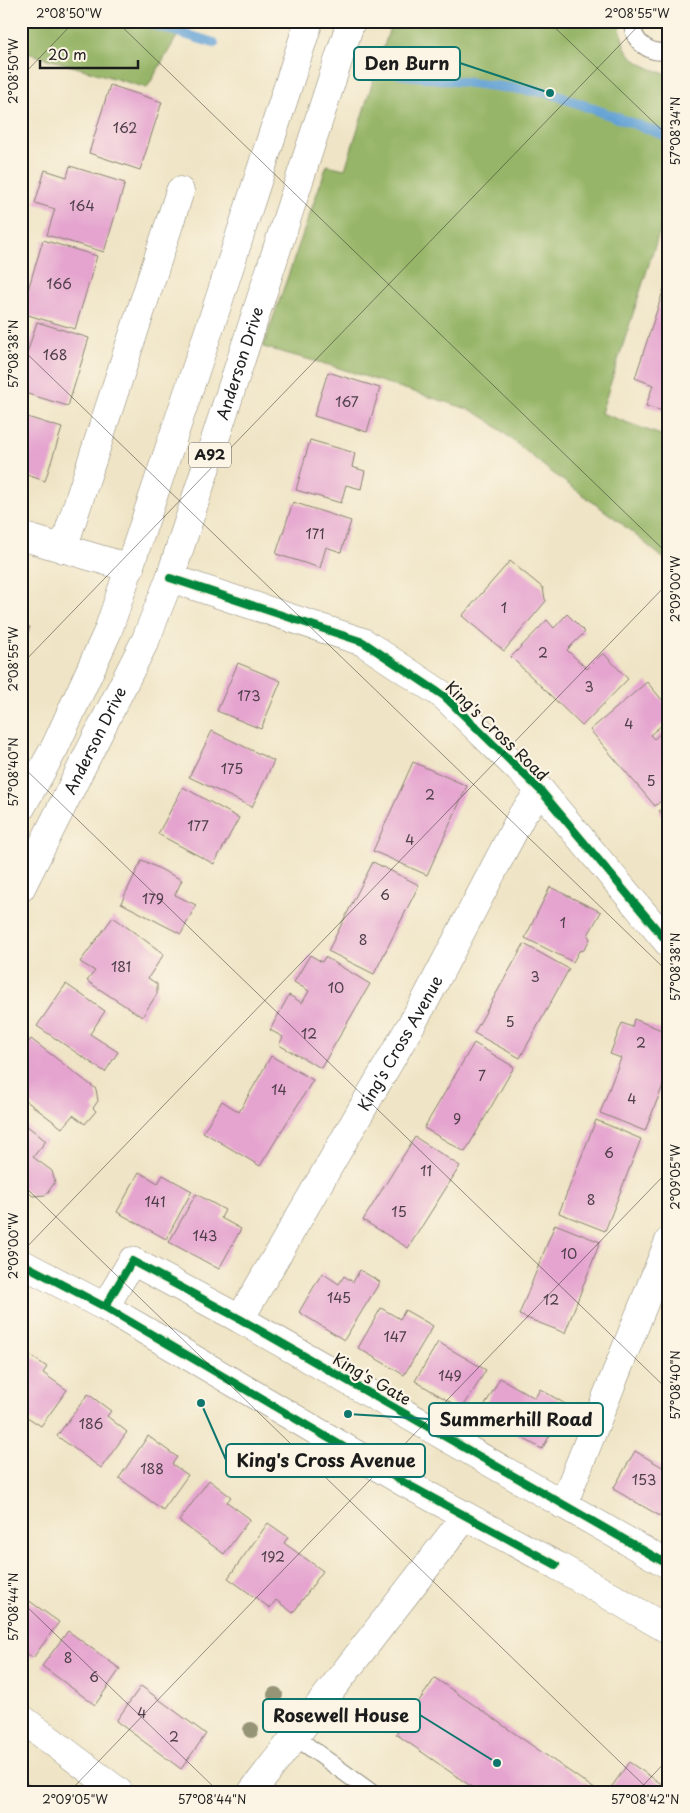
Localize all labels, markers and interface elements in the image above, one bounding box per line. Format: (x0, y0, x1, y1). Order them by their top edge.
text: 2°08'50"W (36, 4, 103, 22)
text: 2°08'55"W (605, 4, 670, 22)
text: 2°08'50"W (4, 37, 22, 104)
scale bar (40, 38, 138, 70)
text: 20 m (48, 42, 87, 65)
callout: Den Burn (354, 47, 460, 80)
text: Den Burn (364, 49, 450, 76)
text: 57°08'34"N (666, 97, 684, 165)
house number: 162 (113, 117, 137, 138)
house number: 164 (69, 195, 95, 216)
house number: 166 (46, 273, 72, 294)
street label: Anderson Drive (209, 303, 268, 423)
text: 57°08'38"N (4, 320, 22, 388)
house number: 168 (43, 344, 67, 365)
house number: 167 (335, 391, 359, 412)
road number: A92 (189, 442, 231, 468)
house number: 171 (305, 523, 325, 544)
text: 2°09'00"W (666, 555, 684, 622)
house number: 1 (501, 597, 507, 618)
text: 2°08'55"W (4, 626, 22, 691)
house number: 2 (538, 642, 548, 663)
street label: King's Cross Road (441, 675, 555, 786)
house number: 3 (584, 676, 594, 697)
street label: Anderson Drive (57, 682, 131, 798)
house number: 173 (237, 685, 261, 706)
house number: 4 (624, 713, 634, 734)
text: 57°08'40"N (4, 737, 22, 807)
house number: 175 (221, 758, 243, 779)
house number: 5 (646, 770, 656, 791)
house number: 2 (425, 784, 435, 805)
house number: 177 (187, 815, 209, 836)
house number: 4 (405, 829, 415, 850)
house number: 6 (380, 884, 390, 905)
house number: 179 (142, 888, 164, 909)
house number: 1 (560, 912, 566, 933)
house number: 8 (359, 929, 367, 950)
text: 57°08'38"N (666, 933, 684, 1001)
house number: 181 (111, 956, 131, 977)
house number: 3 (530, 966, 540, 987)
street label: King's Cross Avenue (351, 970, 447, 1115)
house number: 10 (328, 977, 344, 998)
house number: 5 (505, 1011, 515, 1032)
house number: 12 (301, 1023, 317, 1044)
house number: 2 (636, 1032, 646, 1053)
house number: 7 (478, 1065, 486, 1086)
house number: 14 (271, 1079, 287, 1100)
house number: 4 (627, 1088, 637, 1109)
house number: 9 (453, 1108, 461, 1129)
house number: 6 (604, 1142, 614, 1163)
text: 2°09'05"W (666, 1144, 684, 1210)
house number: 11 (420, 1160, 432, 1181)
house number: 8 (587, 1189, 595, 1210)
house number: 141 (145, 1191, 165, 1212)
house number: 15 (391, 1201, 407, 1222)
text: 2°09'00"W (4, 1212, 22, 1279)
house number: 143 (193, 1225, 217, 1246)
house number: 10 (561, 1243, 577, 1264)
house number: 145 (327, 1287, 351, 1308)
house number: 12 (543, 1289, 559, 1310)
house number: 147 (383, 1326, 407, 1347)
street label: King's Gate (329, 1346, 416, 1410)
text: 57°08'40"N (666, 1350, 684, 1420)
house number: 149 (438, 1365, 462, 1386)
callout: Summerhill Road (429, 1403, 603, 1436)
text: Summerhill Road (439, 1405, 593, 1432)
house number: 186 (79, 1413, 103, 1434)
callout: King's Cross Avenue (226, 1444, 425, 1477)
text: King's Cross Avenue (236, 1446, 416, 1473)
house number: 188 (140, 1458, 164, 1479)
house number: 153 (632, 1469, 656, 1490)
house number: 192 (261, 1546, 285, 1567)
text: 57°08'44"N (4, 1573, 22, 1641)
house number: 8 (64, 1647, 72, 1668)
house number: 6 (89, 1666, 99, 1687)
callout: Rosewell House (263, 1699, 420, 1732)
text: Rosewell House (273, 1701, 409, 1728)
house number: 4 (137, 1702, 147, 1723)
house number: 2 (169, 1726, 179, 1747)
text: 2°09'05"W (42, 1790, 108, 1808)
text: 57°08'44"N (178, 1790, 246, 1808)
text: 57°08'42"N (611, 1790, 679, 1808)

